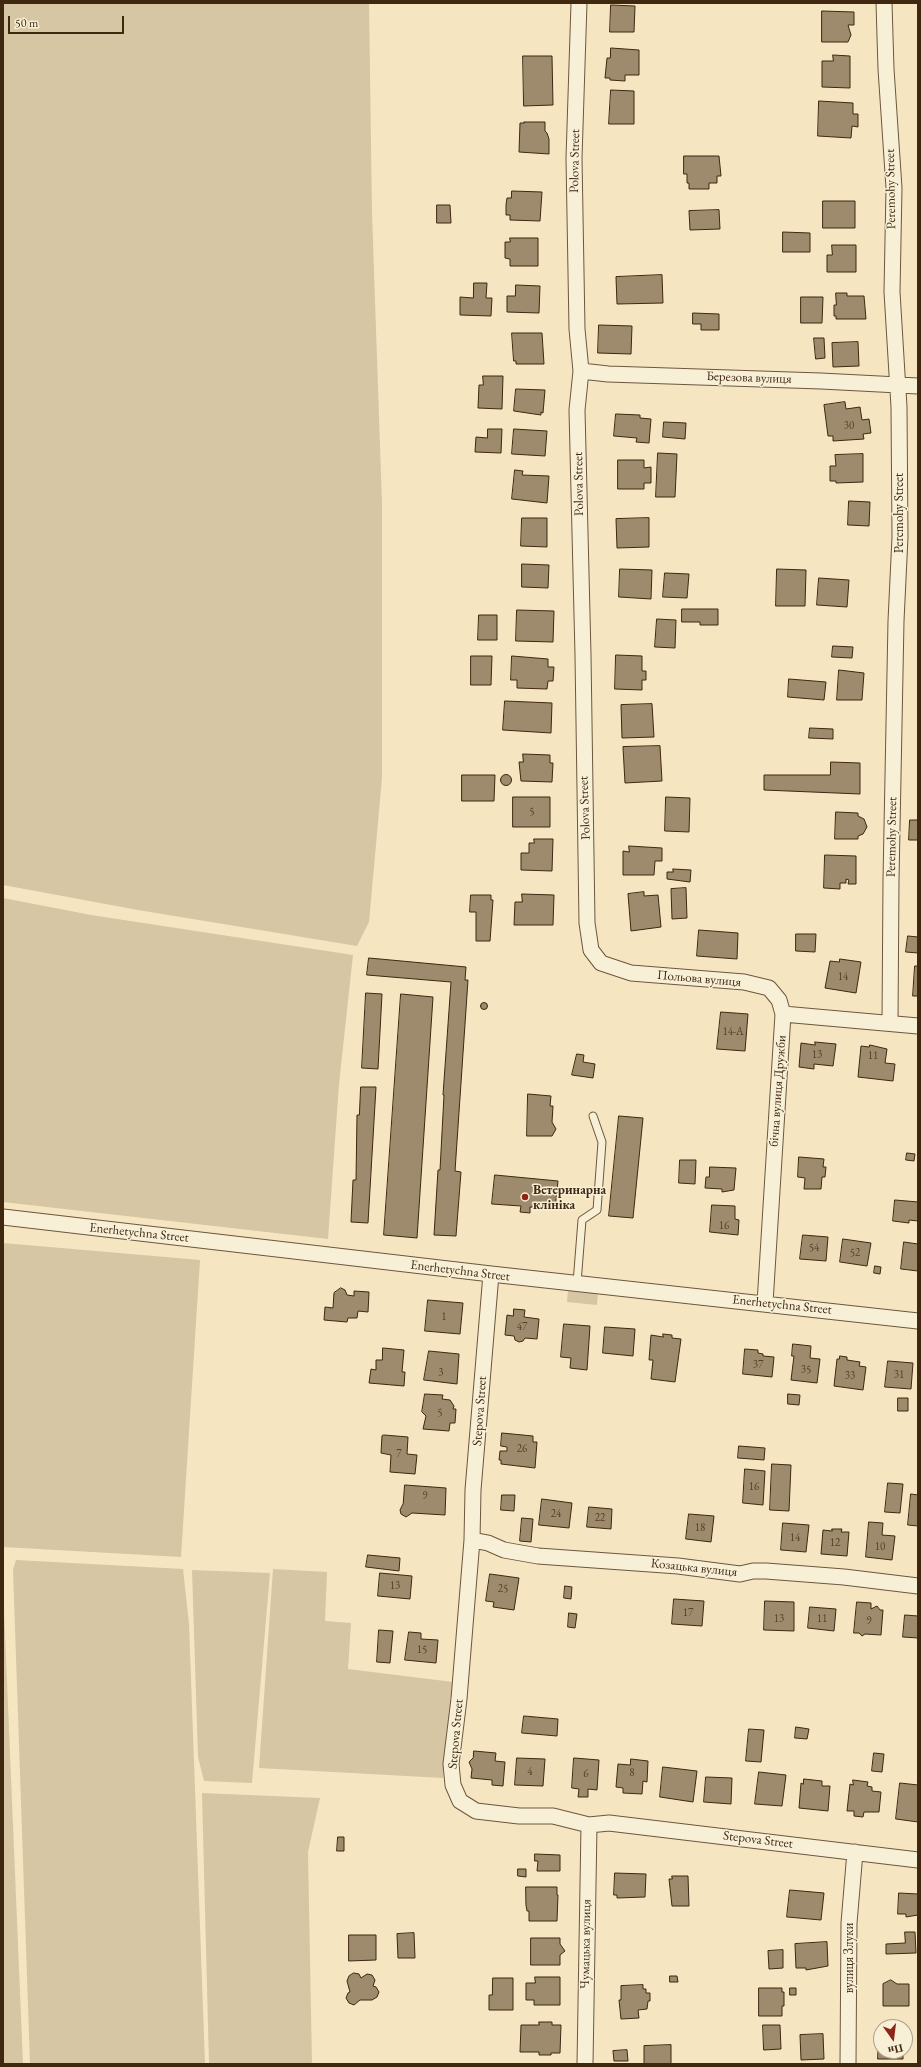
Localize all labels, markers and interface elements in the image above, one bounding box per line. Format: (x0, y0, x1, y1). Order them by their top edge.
scale bar (10, 8, 126, 34)
text: 50 m (15, 15, 38, 31)
street label: Polova Street (567, 129, 583, 193)
street label: Peremohy Street (882, 149, 900, 229)
street label: Березова вулиця (706, 369, 792, 387)
house number: 30 (844, 419, 854, 433)
street label: Polova Street (571, 452, 587, 516)
street label: Peremohy Street (891, 473, 907, 553)
street label: Polova Street (576, 776, 594, 840)
street label: Peremohy Street (883, 797, 901, 877)
house number: 5 (529, 805, 535, 819)
street label: Польова вулиця (656, 968, 742, 990)
house number: 14 (838, 970, 848, 984)
house number: 14-А (722, 1025, 744, 1039)
street label: бічна вулиця Дружби (766, 1035, 790, 1147)
house number: 13 (812, 1048, 822, 1062)
house number: 11 (868, 1049, 878, 1063)
place label: Ветеринарна клініка (533, 1182, 606, 1213)
marker: Ветеринарна клініка (520, 1192, 530, 1202)
house number: 16 (719, 1219, 729, 1233)
street label: Enerhetychna Street (88, 1220, 190, 1246)
house number: 54 (809, 1241, 819, 1255)
house number: 52 (850, 1246, 860, 1260)
street label: Enerhetychna Street (409, 1257, 511, 1285)
street label: Enerhetychna Street (731, 1292, 833, 1318)
house number: 1 (441, 1310, 447, 1324)
house number: 47 (517, 1320, 527, 1334)
house number: 37 (753, 1358, 763, 1372)
house number: 35 (801, 1363, 811, 1377)
house number: 3 (438, 1366, 444, 1380)
house number: 31 (894, 1368, 904, 1382)
house number: 33 (845, 1369, 855, 1383)
street label: Stepova Street (470, 1376, 490, 1446)
house number: 5 (437, 1406, 443, 1420)
house number: 26 (517, 1442, 527, 1456)
house number: 7 (396, 1447, 402, 1461)
house number: 16 (749, 1480, 759, 1494)
house number: 9 (422, 1489, 428, 1503)
house number: 24 (551, 1507, 561, 1521)
house number: 22 (595, 1511, 605, 1525)
house number: 18 (695, 1521, 705, 1535)
house number: 14 (790, 1531, 800, 1545)
house number: 12 (830, 1536, 840, 1550)
house number: 10 (875, 1540, 885, 1554)
street label: Козацька вулиця (650, 1556, 738, 1580)
house number: 13 (390, 1579, 400, 1593)
house number: 25 (498, 1582, 508, 1596)
house number: 17 (683, 1606, 693, 1620)
house number: 13 (774, 1612, 784, 1626)
house number: 11 (817, 1612, 827, 1626)
house number: 9 (866, 1614, 872, 1628)
house number: 15 (417, 1643, 427, 1657)
street label: Stepova Street (445, 1698, 467, 1770)
house number: 4 (527, 1765, 533, 1779)
house number: 8 (629, 1766, 635, 1780)
house number: 6 (583, 1767, 589, 1781)
street label: Stepova Street (722, 1828, 794, 1852)
street label: Чумацька вулиця (577, 1899, 595, 1989)
street label: вулиця Злуки (841, 1923, 857, 1993)
north arrow (873, 2019, 913, 2059)
text: Пн (887, 2041, 905, 2058)

